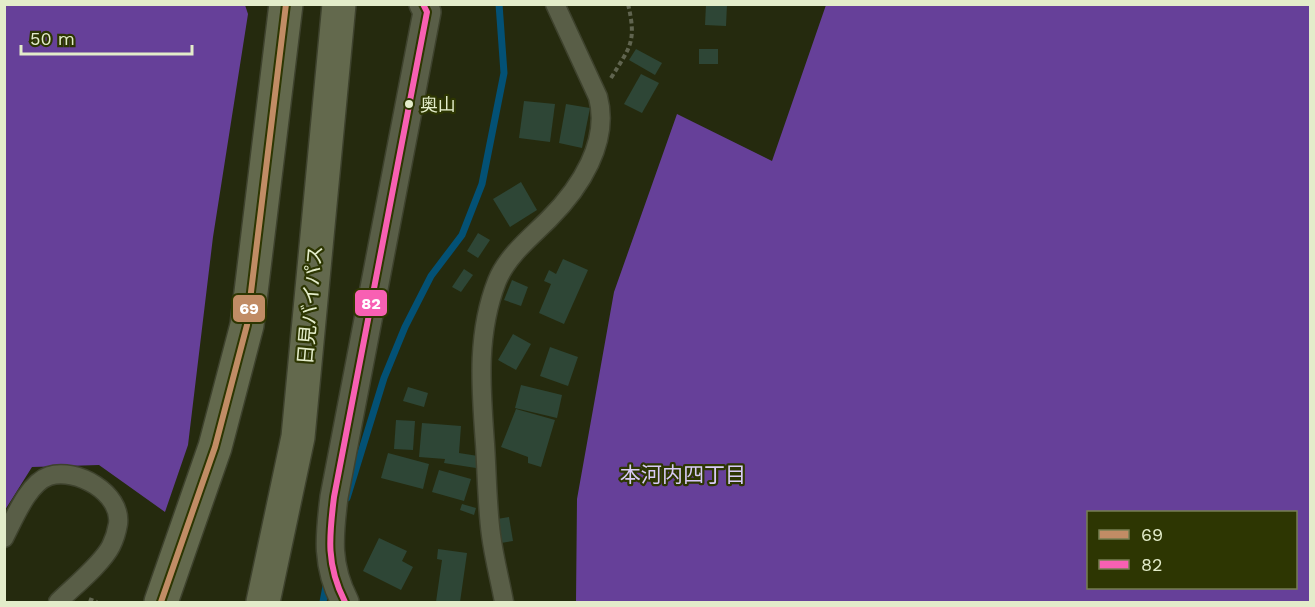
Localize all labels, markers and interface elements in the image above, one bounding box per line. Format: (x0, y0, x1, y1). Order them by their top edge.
scale bar (21, 18, 192, 56)
text: 50 m (30, 28, 75, 49)
place label: 奥山 (420, 94, 456, 115)
marker: 奥山 (403, 98, 415, 110)
street label: 日見バイパス (293, 244, 327, 366)
line badge: 82 (354, 289, 388, 317)
line badge: 69 (232, 294, 266, 323)
text: 82 (361, 294, 381, 313)
text: 69 (239, 299, 259, 318)
district label: 本河内四丁目 (620, 462, 746, 487)
legend (1087, 511, 1297, 589)
text: 69 (1141, 524, 1163, 545)
text: 82 (1141, 554, 1163, 575)

